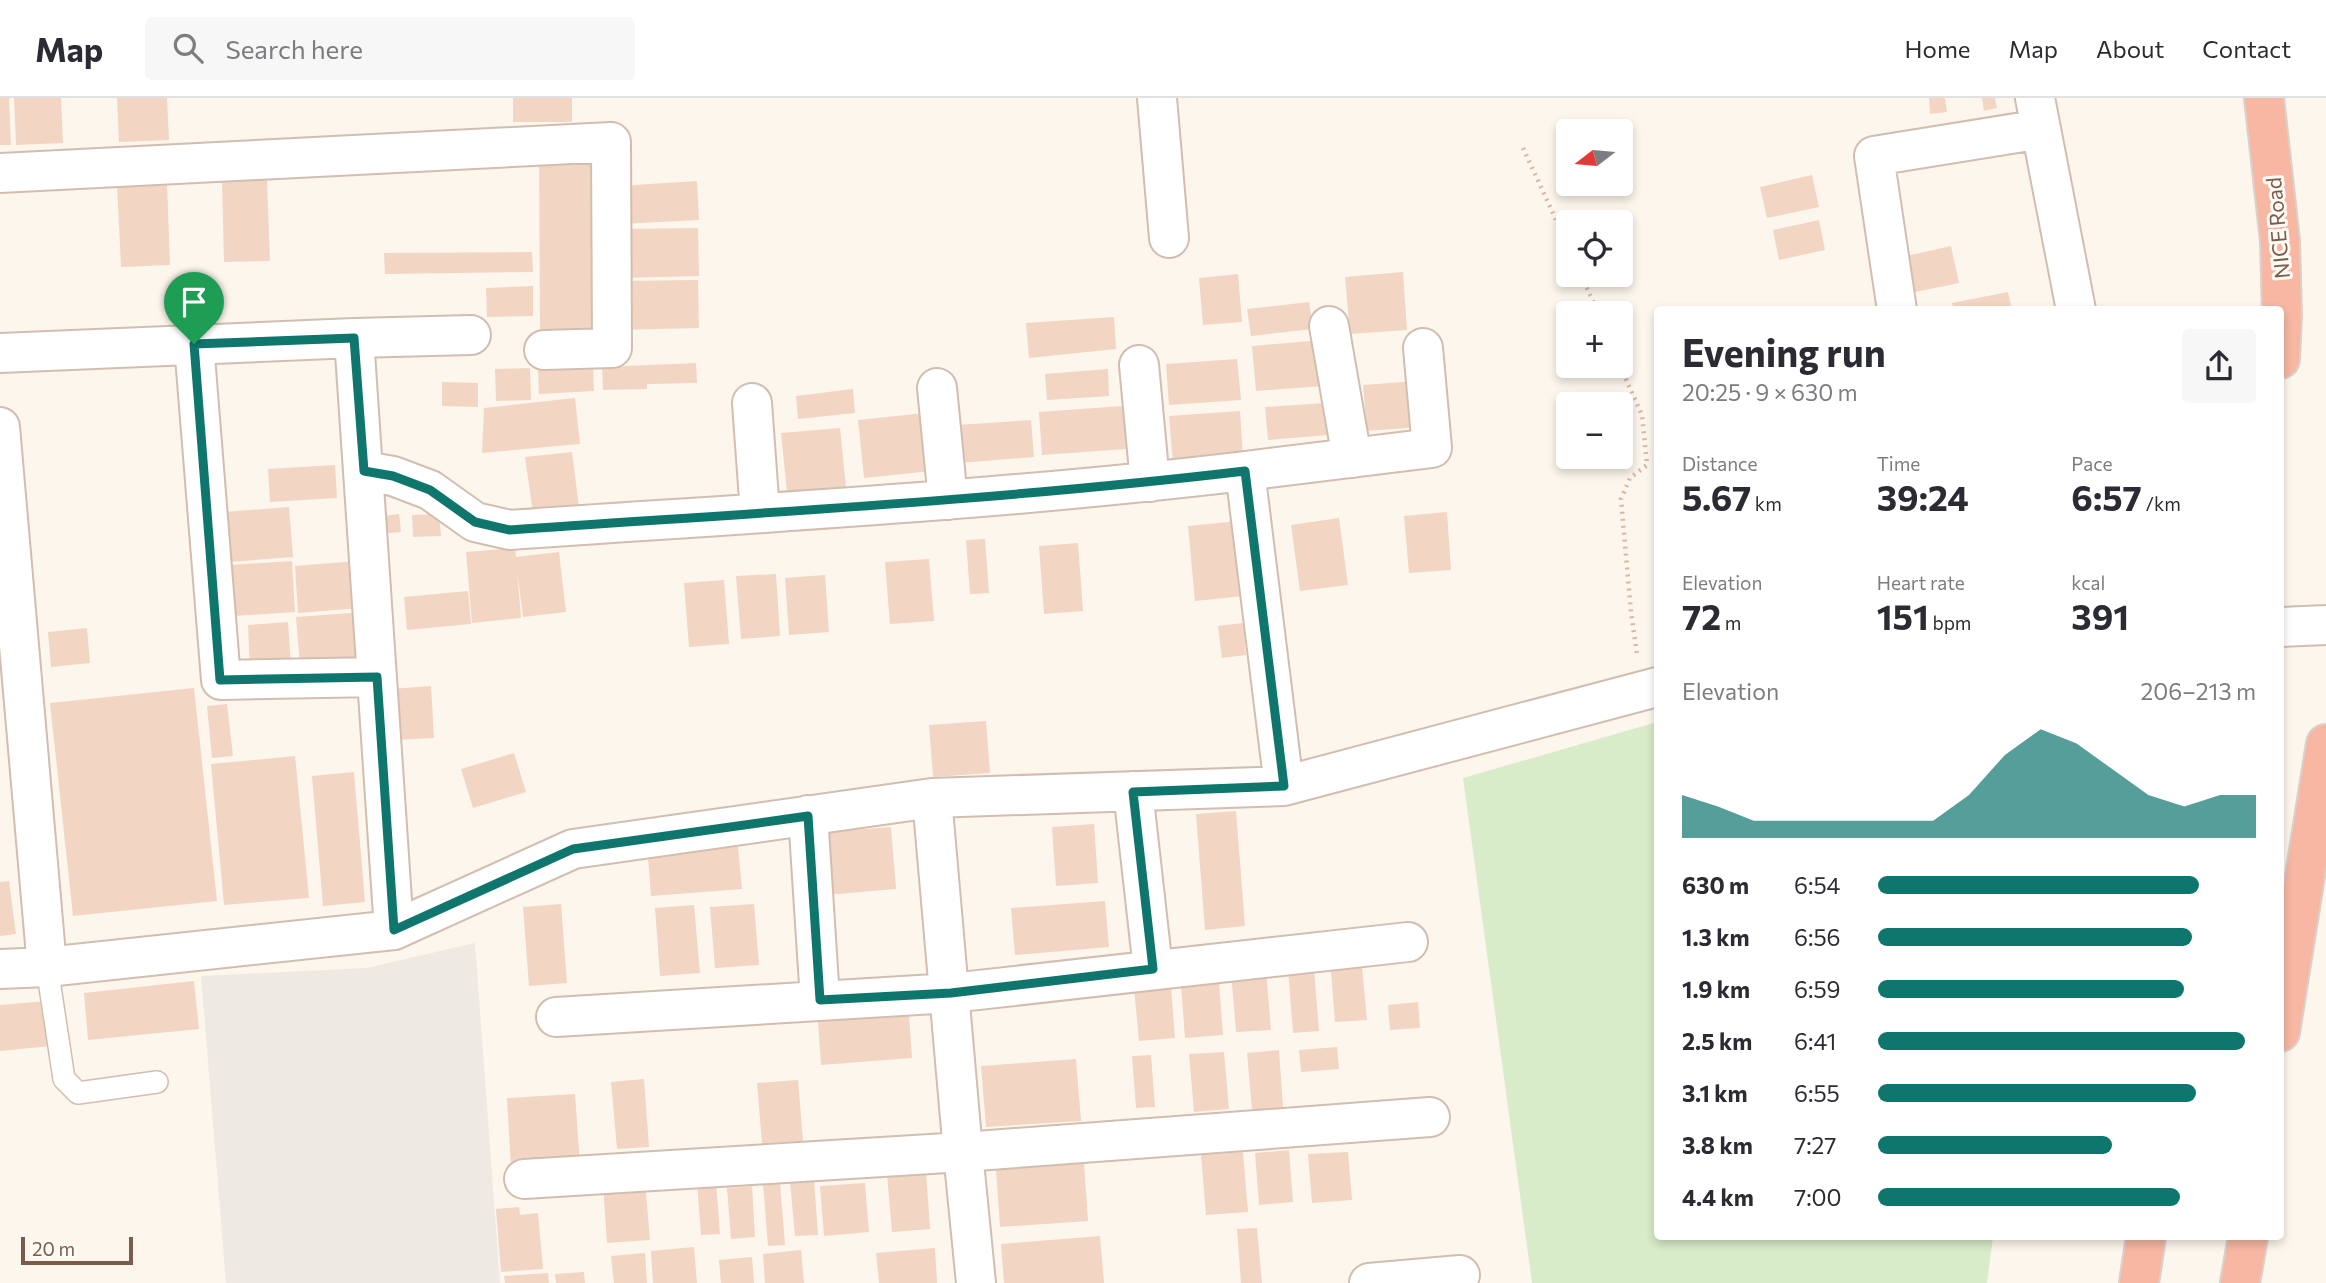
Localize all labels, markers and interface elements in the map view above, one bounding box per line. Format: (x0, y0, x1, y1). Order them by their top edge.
search box (145, 17, 635, 80)
text: Map (35, 28, 103, 69)
icon: search (169, 29, 207, 67)
text: Search here (225, 33, 363, 64)
text: Home (1905, 34, 1971, 63)
text: Map (2009, 34, 2058, 63)
text: About (2096, 34, 2164, 63)
text: Contact (2202, 34, 2291, 63)
north arrow (1556, 119, 1633, 196)
map controls (1556, 119, 1633, 469)
street label: NICE Road (2260, 176, 2294, 280)
button: locate (1556, 210, 1633, 287)
pin (164, 272, 224, 344)
icon: arrive (175, 283, 213, 321)
button: + (1556, 301, 1633, 378)
text: Evening run (1682, 328, 1886, 375)
button: share (2182, 329, 2256, 403)
text: 20:25 · 9 × 630 m (1682, 378, 1858, 406)
button: − (1556, 392, 1633, 469)
text: Distance (1682, 452, 1758, 475)
text: Time (1877, 452, 1920, 475)
text: Pace (2071, 452, 2113, 475)
text: 5.67 (1682, 475, 1751, 518)
text: 39:24 (1877, 475, 1969, 518)
text: 6:57 (2071, 475, 2142, 518)
text: km (1751, 492, 1782, 515)
text: /km (2142, 492, 2181, 515)
text: Elevation (1682, 571, 1762, 594)
text: Heart rate (1877, 571, 1965, 594)
text: kcal (2071, 571, 2105, 594)
text: 72 (1682, 594, 1721, 637)
text: 151 (1877, 594, 1929, 637)
text: 391 (2071, 594, 2129, 637)
text: m (1721, 611, 1741, 634)
text: bpm (1929, 611, 1971, 634)
text: Elevation (1682, 677, 1779, 705)
text: 206–213 m (2141, 677, 2256, 705)
text: 630 m (1682, 871, 1749, 899)
text: 6:54 (1794, 871, 1840, 899)
text: 1.3 km (1682, 923, 1750, 951)
text: 6:56 (1794, 923, 1841, 951)
text: 1.9 km (1682, 975, 1750, 1003)
text: 6:59 (1794, 975, 1841, 1003)
text: 2.5 km (1682, 1027, 1752, 1055)
text: 6:41 (1794, 1027, 1836, 1055)
text: 3.1 km (1682, 1079, 1748, 1107)
text: 6:55 (1794, 1079, 1840, 1107)
text: 3.8 km (1682, 1131, 1753, 1159)
text: 7:27 (1794, 1131, 1836, 1159)
text: 4.4 km (1682, 1183, 1754, 1211)
text: 7:00 (1794, 1183, 1842, 1211)
scale bar (21, 1234, 133, 1266)
text: 20 m (32, 1237, 75, 1260)

